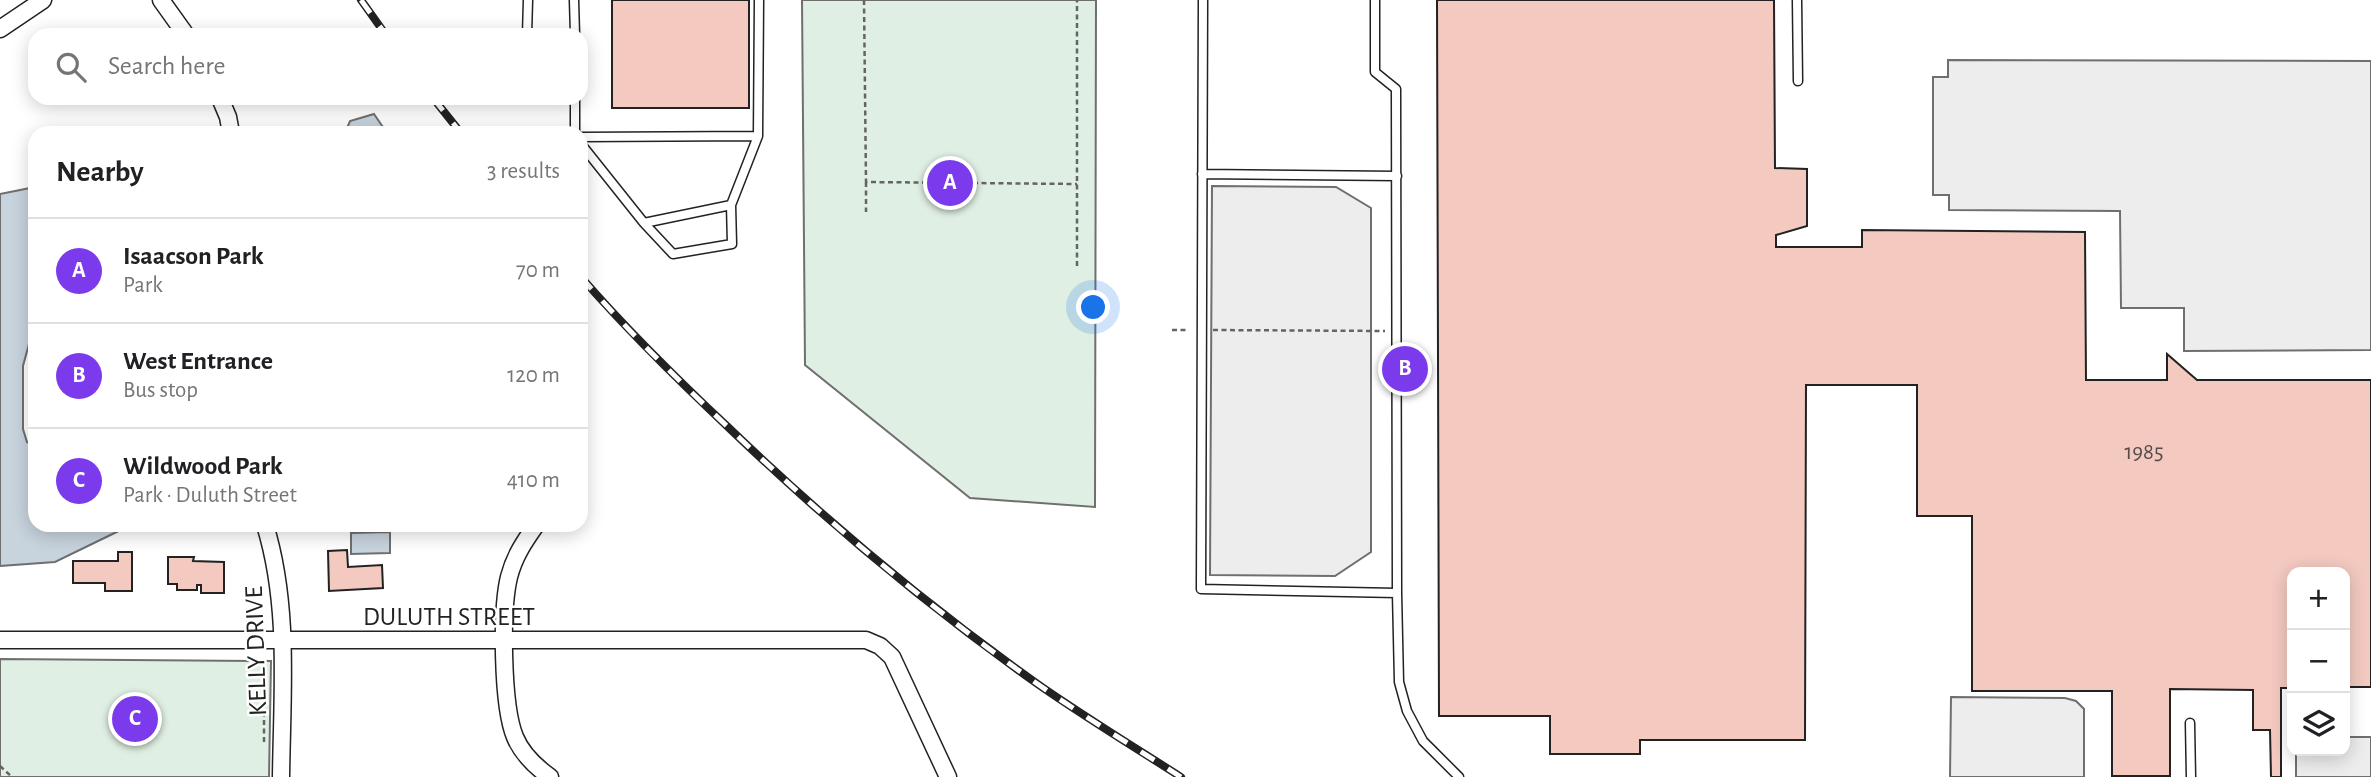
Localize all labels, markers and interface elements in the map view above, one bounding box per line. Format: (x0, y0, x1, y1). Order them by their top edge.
search box (28, 28, 588, 105)
icon: search (52, 48, 90, 86)
text: Search here (108, 53, 226, 79)
text: Nearby (56, 157, 144, 187)
pin: A (927, 157, 973, 209)
text: 3 results (487, 160, 560, 183)
text: Isaacson Park (123, 243, 264, 269)
text: A (72, 259, 86, 282)
text: 70 m (516, 259, 560, 282)
text: Park (123, 274, 163, 297)
your location (1076, 290, 1110, 324)
pin: B (1382, 343, 1428, 395)
text: West Entrance (123, 348, 273, 374)
text: B (72, 364, 86, 387)
text: 120 m (507, 364, 560, 387)
text: Bus stop (123, 379, 198, 402)
house number: 1985 (2124, 441, 2164, 464)
text: Wildwood Park (123, 453, 283, 479)
text: C (73, 469, 85, 492)
text: 410 m (507, 469, 560, 492)
text: Park · Duluth Street (123, 484, 297, 507)
map controls (2287, 567, 2350, 756)
button: + (2287, 567, 2350, 630)
street label: KELLY DRIVE (241, 586, 271, 716)
street label: DULUTH STREET (363, 604, 535, 630)
button: − (2287, 630, 2350, 693)
pin: C (112, 693, 158, 745)
button: layers (2287, 693, 2350, 756)

